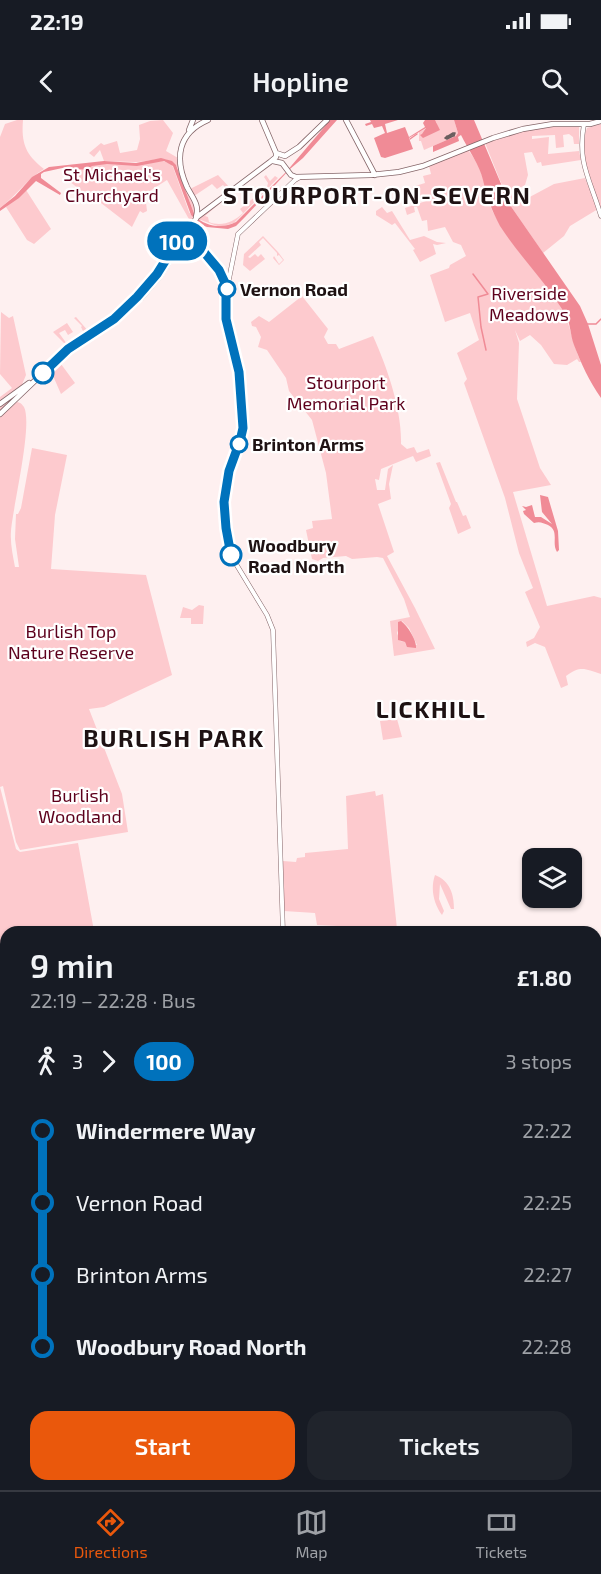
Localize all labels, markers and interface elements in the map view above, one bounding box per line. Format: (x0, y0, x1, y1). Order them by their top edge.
text: 22:19 (30, 8, 84, 34)
icon: back (30, 65, 63, 98)
text: Hopline (252, 65, 349, 97)
icon: search (538, 65, 571, 98)
park label: St Michael's Churchyard (63, 163, 161, 206)
district label: STOURPORT-ON-SEVERN (223, 180, 531, 209)
line badge: 100 (142, 222, 212, 260)
text: 100 (159, 229, 195, 254)
place label: Vernon Road (240, 278, 348, 300)
marker: Vernon Road (218, 280, 236, 298)
park label: Riverside Meadows (489, 282, 569, 325)
unlabelled marker (32, 362, 54, 384)
park label: Stourport Memorial Park (287, 371, 405, 414)
place label: Brinton Arms (252, 433, 364, 455)
marker: Brinton Arms (230, 435, 248, 453)
place label: Woodbury Road North (248, 534, 345, 577)
marker: Woodbury Road North (220, 544, 242, 566)
park label: Burlish Top Nature Reserve (8, 620, 134, 663)
district label: LICKHILL (376, 694, 486, 723)
district label: BURLISH PARK (83, 723, 265, 752)
park label: Burlish Woodland (38, 784, 122, 827)
map controls (522, 848, 582, 908)
button: layers (522, 848, 582, 908)
text: 9 min (30, 945, 114, 985)
text: £1.80 (517, 964, 572, 990)
text: 22:19 – 22:28 · Bus (30, 988, 196, 1012)
icon: walk (30, 1045, 63, 1078)
icon: forward (92, 1045, 125, 1078)
text: 3 (72, 1049, 83, 1073)
text: 100 (146, 1049, 182, 1074)
text: 3 stops (506, 1049, 572, 1073)
text: Windermere Way (76, 1117, 256, 1143)
text: 22:22 (522, 1118, 572, 1142)
text: Vernon Road (76, 1189, 203, 1215)
text: 22:25 (523, 1190, 572, 1214)
text: Brinton Arms (76, 1261, 208, 1287)
text: 22:27 (523, 1262, 572, 1286)
text: Woodbury Road North (76, 1333, 306, 1359)
text: 22:28 (521, 1334, 572, 1358)
button: Start (30, 1411, 295, 1480)
button: Tickets (307, 1411, 572, 1480)
tab: Directions (74, 1506, 148, 1561)
tab: Map (295, 1506, 328, 1561)
tab: Tickets (475, 1506, 527, 1561)

